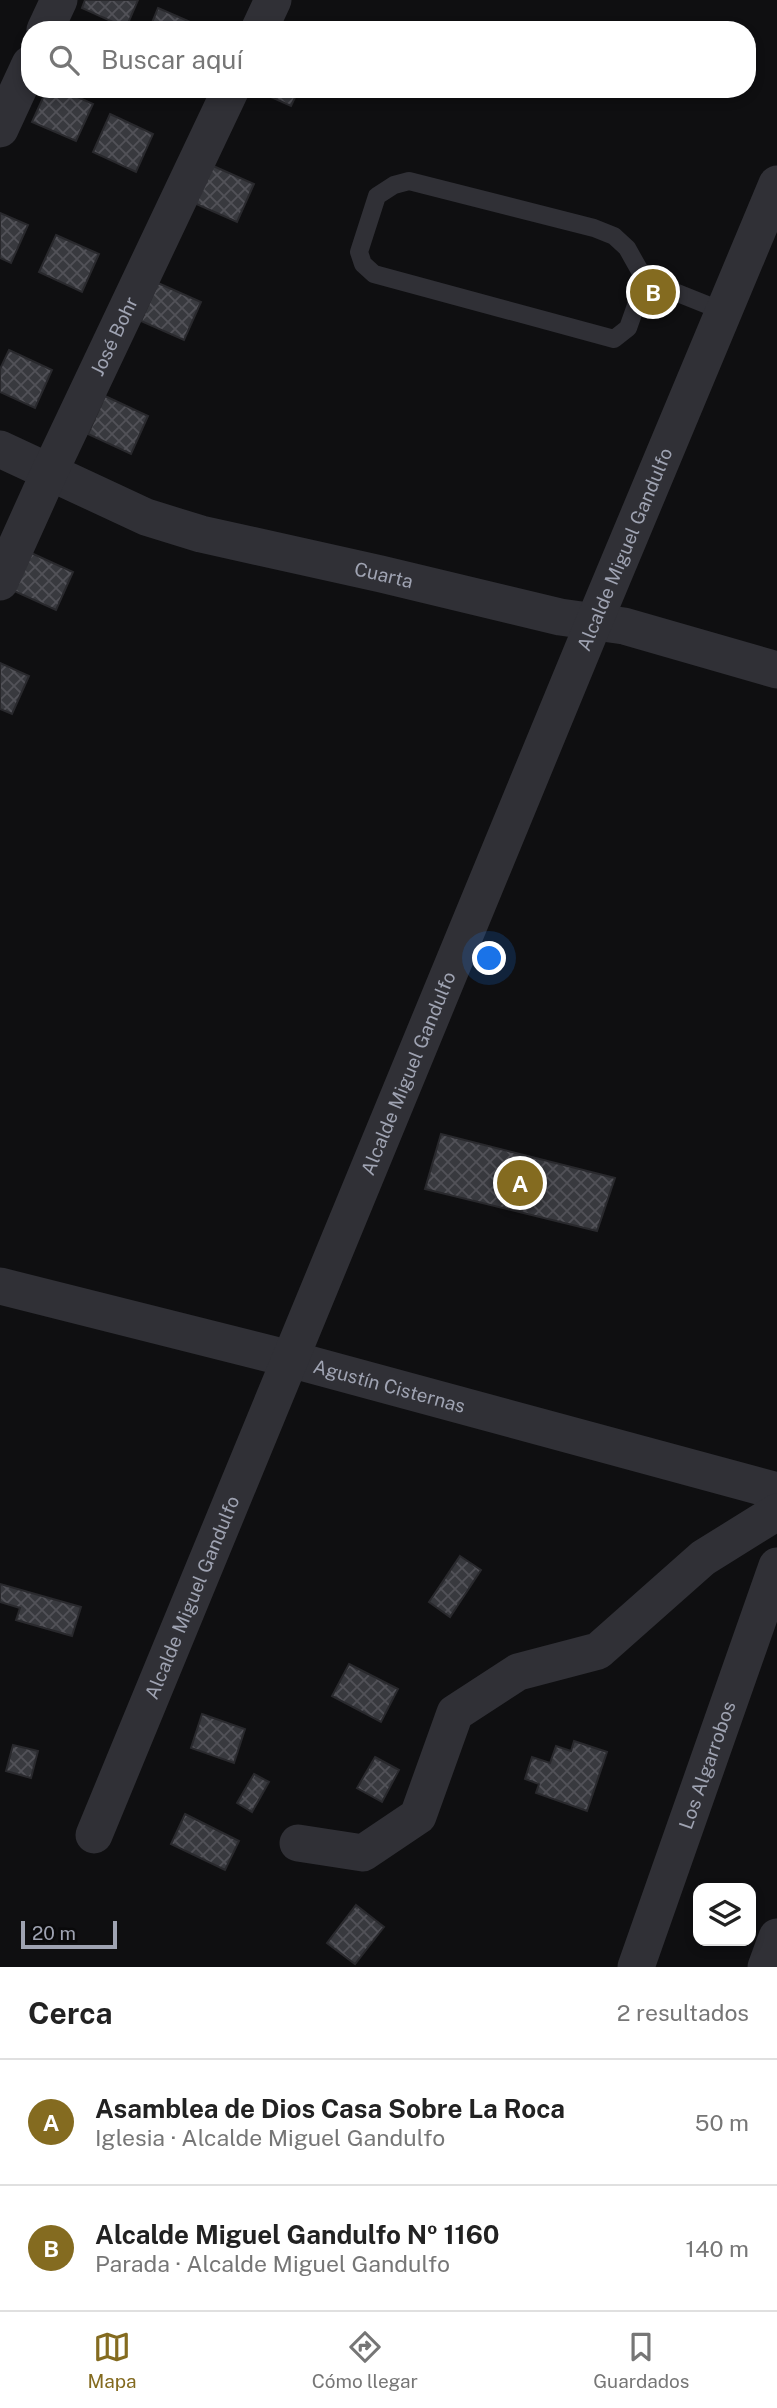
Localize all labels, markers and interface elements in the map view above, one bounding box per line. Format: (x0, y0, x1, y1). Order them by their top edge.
search box (21, 21, 756, 98)
icon: search (45, 41, 83, 79)
text: Buscar aquí (101, 44, 243, 75)
pin: B (630, 266, 676, 318)
street label: José Bohr (86, 293, 142, 379)
street label: Alcalde Miguel Gandulfo (572, 444, 677, 654)
street label: Cuarta (352, 557, 415, 592)
your location (472, 941, 506, 975)
street label: Alcalde Miguel Gandulfo (356, 968, 460, 1178)
pin: A (497, 1157, 543, 1209)
street label: Agustín Cisternas (311, 1355, 468, 1417)
street label: Alcalde Miguel Gandulfo (140, 1492, 244, 1702)
street label: Los Algarrobos (674, 1698, 740, 1832)
map controls (693, 1883, 756, 1946)
button: layers (693, 1883, 756, 1946)
scale bar (21, 1918, 117, 1950)
text: 20 m (32, 1922, 76, 1944)
text: Cerca (28, 1995, 113, 2031)
text: 2 resultados (617, 1999, 749, 2026)
text: Asamblea de Dios Casa Sobre La Roca (95, 2093, 565, 2124)
text: A (43, 2109, 59, 2136)
text: 50 m (695, 2109, 749, 2136)
text: Iglesia · Alcalde Miguel Gandulfo (95, 2124, 445, 2151)
text: Alcalde Miguel Gandulfo Nº 1160 (95, 2219, 500, 2250)
text: B (43, 2235, 59, 2262)
text: 140 m (686, 2235, 749, 2262)
text: Parada · Alcalde Miguel Gandulfo (95, 2250, 450, 2277)
tab: Mapa (88, 2328, 137, 2392)
tab: Cómo llegar (312, 2328, 418, 2392)
tab: Guardados (593, 2328, 689, 2392)

